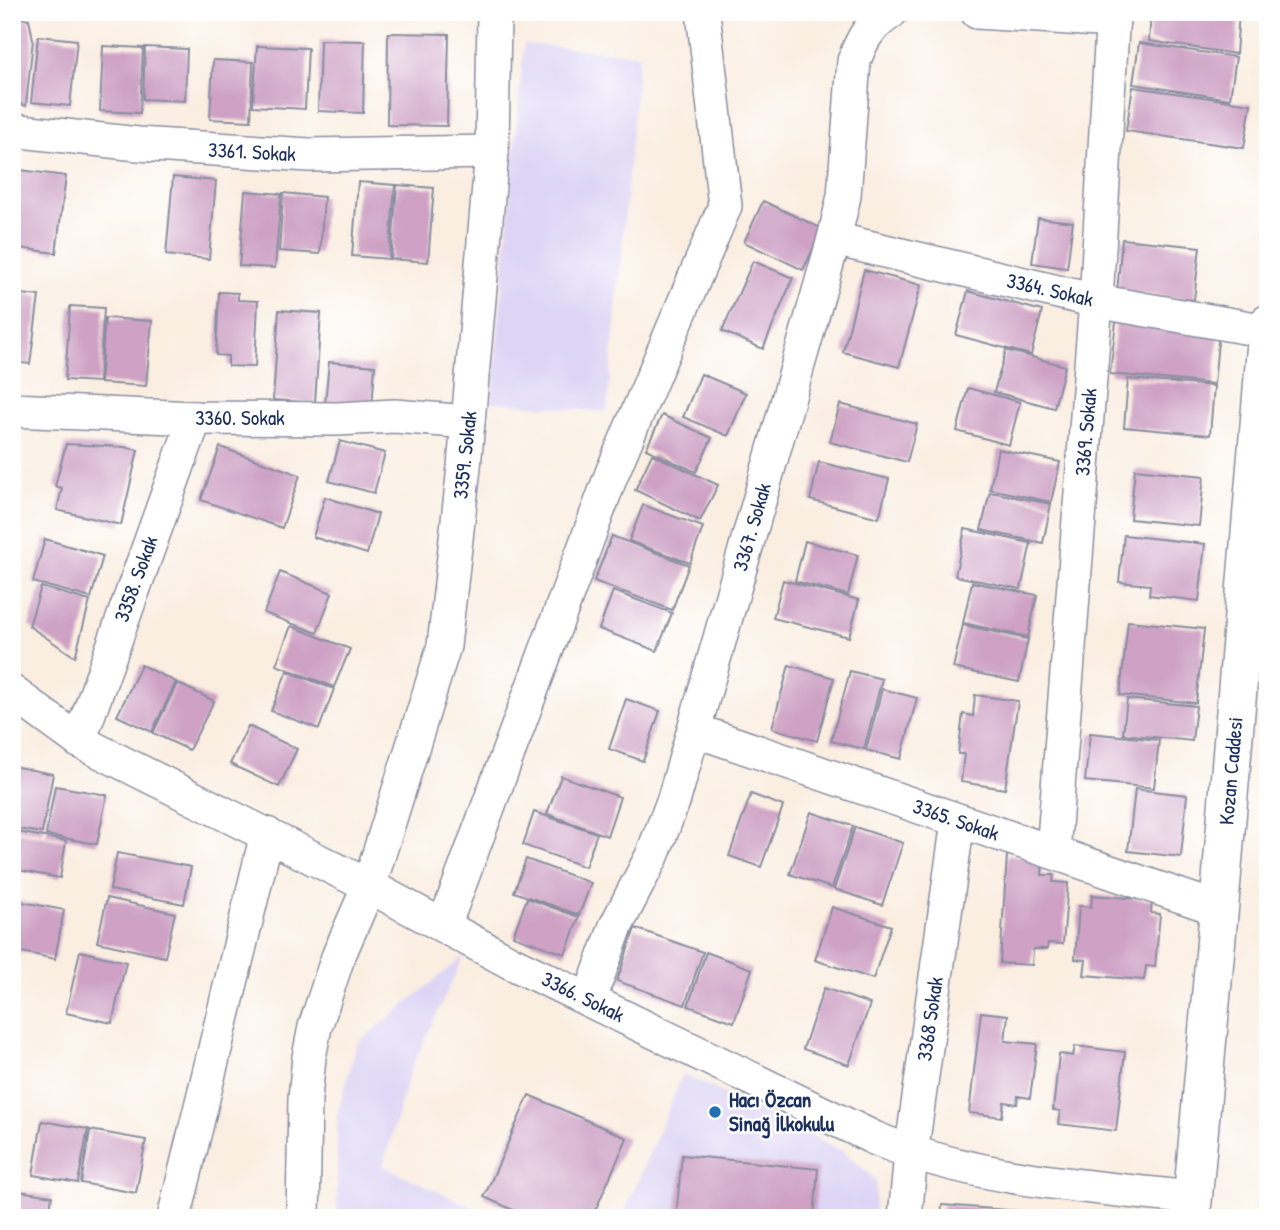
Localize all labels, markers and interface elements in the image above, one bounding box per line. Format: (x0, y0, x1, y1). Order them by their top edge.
street label: 3361. Sokak (207, 135, 297, 168)
street label: 3364. Sokak (1004, 265, 1097, 314)
street label: 3369. Sokak (1067, 387, 1104, 477)
street label: 3360. Sokak (195, 403, 285, 432)
street label: 3359. Sokak (445, 409, 484, 500)
street label: 3367. Sokak (725, 479, 778, 574)
street label: 3358. Sokak (107, 531, 165, 626)
street label: Kozan Caddesi (1211, 716, 1250, 826)
street label: 3365. Sokak (909, 791, 1003, 848)
street label: 3366. Sokak (537, 964, 630, 1029)
street label: 3368 Sokak (909, 975, 950, 1063)
place label: Hacı Özcan Sinağ İlkokulu (729, 1085, 835, 1139)
marker: Hacı Özcan Sinağ İlkokulu (707, 1104, 723, 1120)

